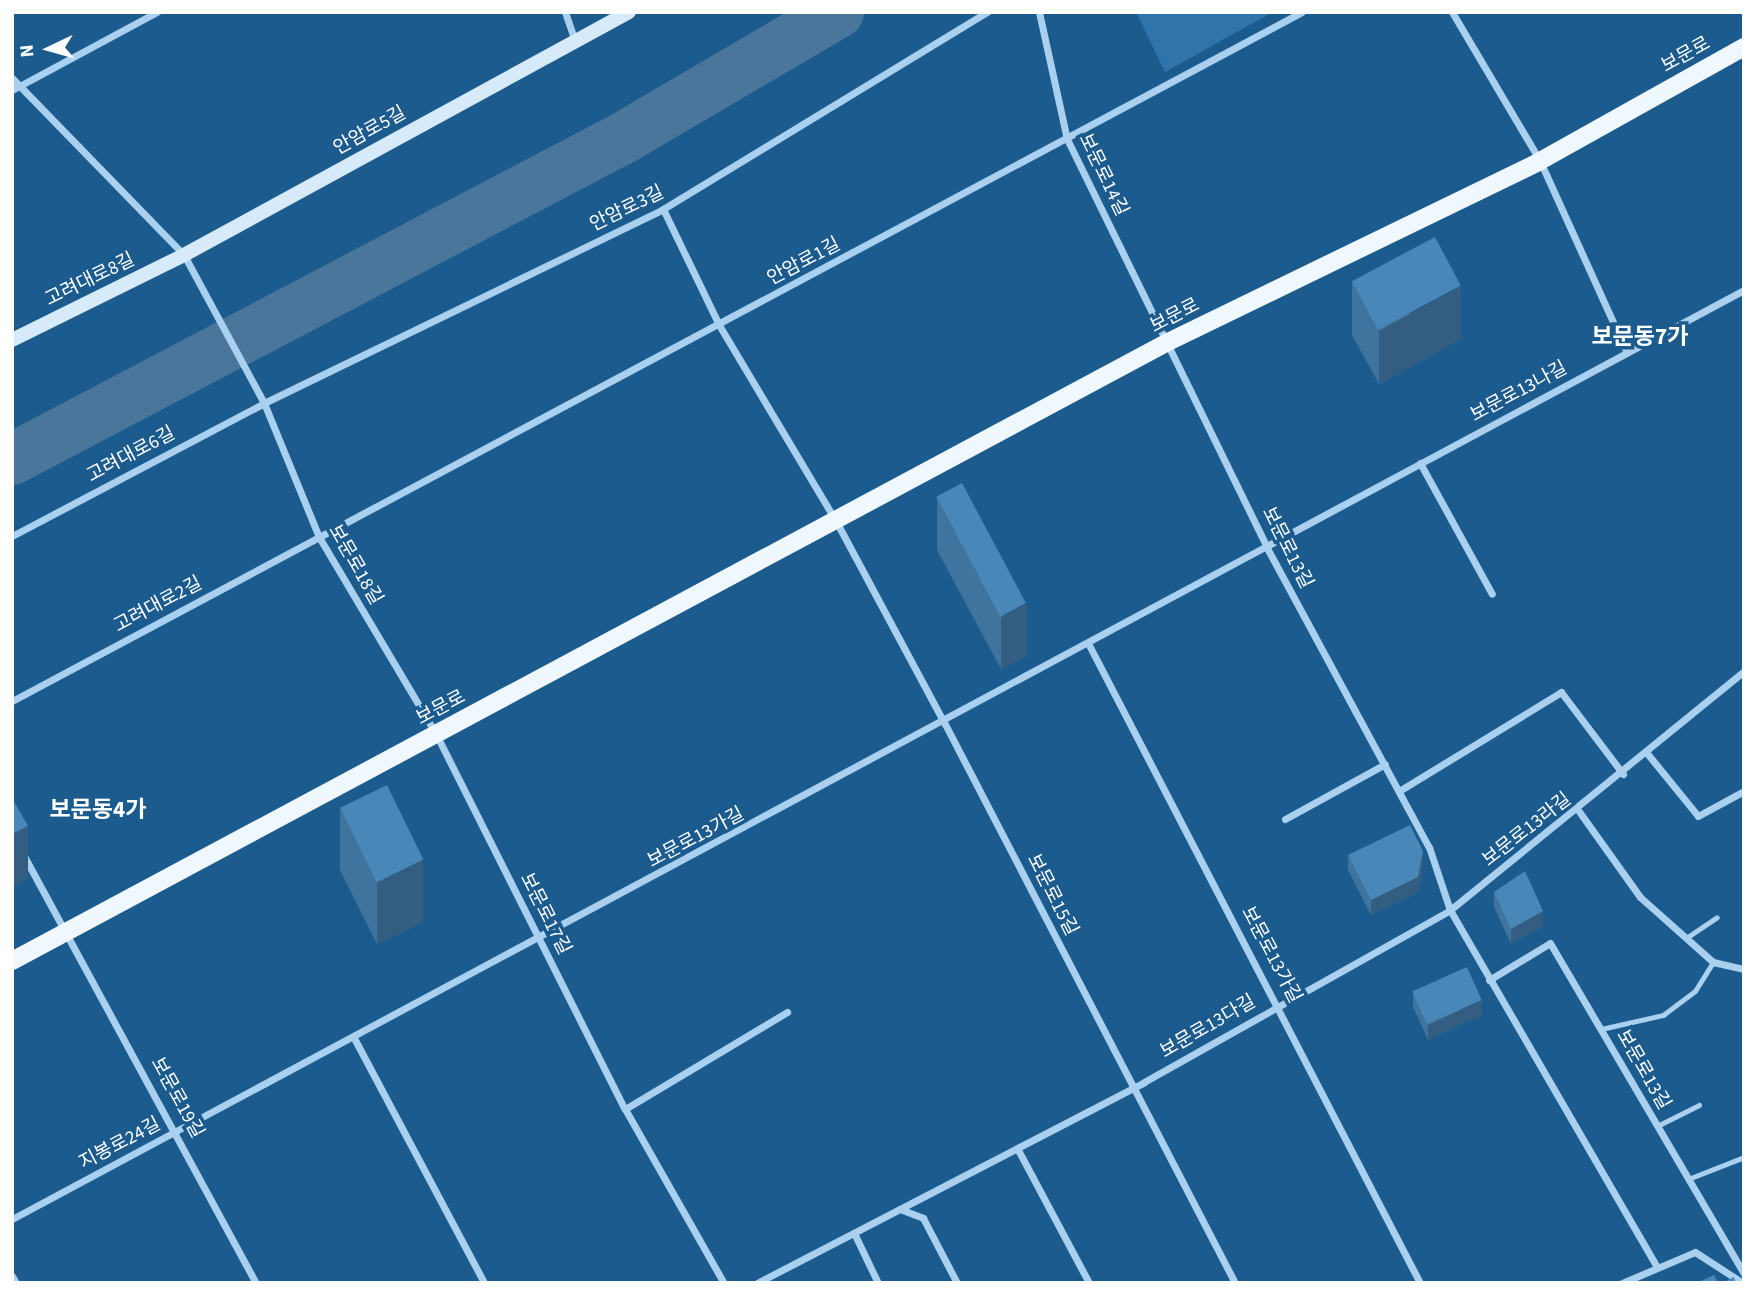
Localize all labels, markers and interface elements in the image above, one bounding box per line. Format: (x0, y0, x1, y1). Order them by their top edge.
north arrow (14, 14, 84, 84)
street label: 보문로 (1658, 32, 1714, 78)
text: N (14, 43, 42, 58)
street label: 안암로5길 (330, 102, 410, 160)
street label: 보문로14길 (1073, 130, 1133, 220)
street label: 안암로3길 (586, 181, 668, 237)
street label: 안암로1길 (764, 233, 844, 291)
street label: 고려대로8길 (41, 249, 139, 311)
street label: 보문로 (1146, 294, 1204, 338)
district label: 보문동7가 (1592, 323, 1688, 351)
street label: 보문로13나길 (1467, 357, 1571, 427)
street label: 고려대로6길 (83, 422, 179, 488)
street label: 보문로13길 (1257, 503, 1317, 593)
street label: 보문로18길 (323, 521, 387, 609)
street label: 고려대로2길 (110, 572, 206, 638)
street label: 보문로 (412, 686, 470, 730)
street label: 보문로13라길 (1478, 788, 1576, 872)
district label: 보문동4가 (50, 796, 146, 824)
street label: 보문로13가길 (644, 803, 748, 873)
street label: 보문로15길 (1022, 850, 1082, 940)
street label: 보문로17길 (515, 869, 575, 959)
street label: 보문로13가길 (1236, 903, 1306, 1007)
street label: 보문로13다길 (1156, 991, 1260, 1063)
street label: 보문로13길 (1611, 1026, 1675, 1114)
street label: 보문로19길 (146, 1054, 208, 1142)
street label: 지봉로24길 (75, 1113, 165, 1175)

